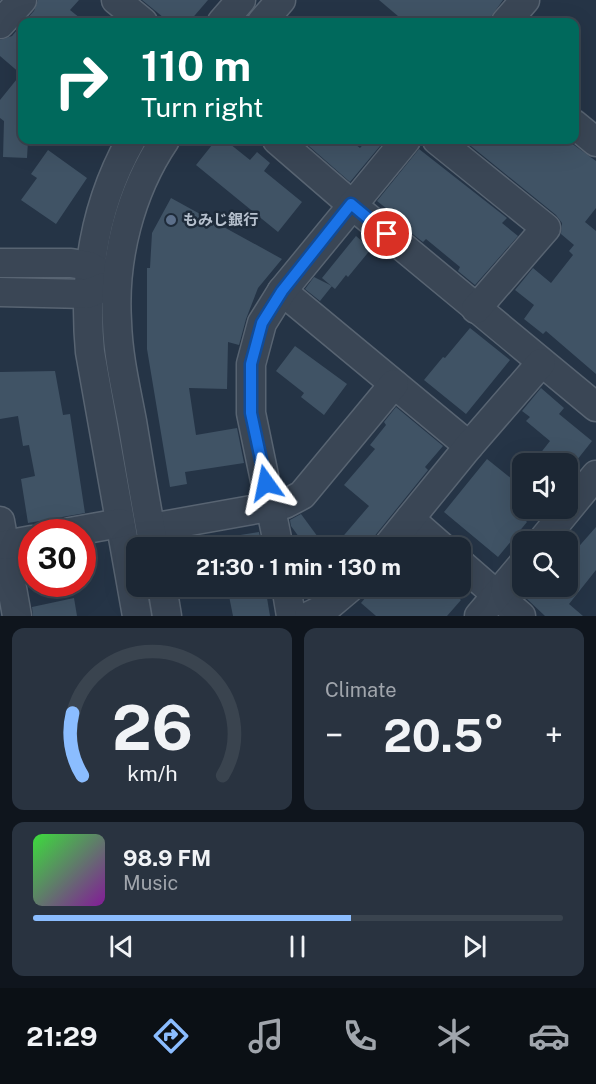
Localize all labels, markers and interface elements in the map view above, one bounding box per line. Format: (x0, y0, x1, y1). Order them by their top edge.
text: 110 m (141, 41, 251, 90)
icon: right (42, 42, 120, 120)
text: Turn right (141, 91, 264, 123)
pin (361, 208, 412, 259)
place label: もみじ銀行 (183, 211, 258, 228)
marker: もみじ銀行 (164, 213, 178, 227)
icon: arrive (370, 217, 403, 250)
position arrow (234, 451, 298, 515)
map controls (512, 453, 578, 597)
button: sound (512, 453, 578, 519)
speed limit sign: 30 (18, 519, 96, 597)
button: search (512, 531, 578, 597)
text: 21:30 · 1 min · 130 m (196, 554, 401, 580)
text: Climate (325, 678, 397, 702)
text: 26 (112, 691, 192, 764)
text: 20.5° (383, 709, 505, 762)
text: − (325, 716, 343, 754)
text: + (545, 716, 563, 754)
text: km/h (127, 761, 177, 786)
text: 98.9 FM (123, 845, 211, 871)
text: Music (123, 871, 178, 895)
icon: previous (105, 930, 138, 963)
icon: pause (281, 930, 314, 963)
icon: next (458, 930, 491, 963)
icon: directions (150, 1015, 192, 1057)
icon: music (245, 1015, 287, 1057)
icon: phone (339, 1015, 381, 1057)
icon: climate (433, 1015, 475, 1057)
icon: car (528, 1015, 570, 1057)
text: 21:29 (26, 1020, 98, 1052)

